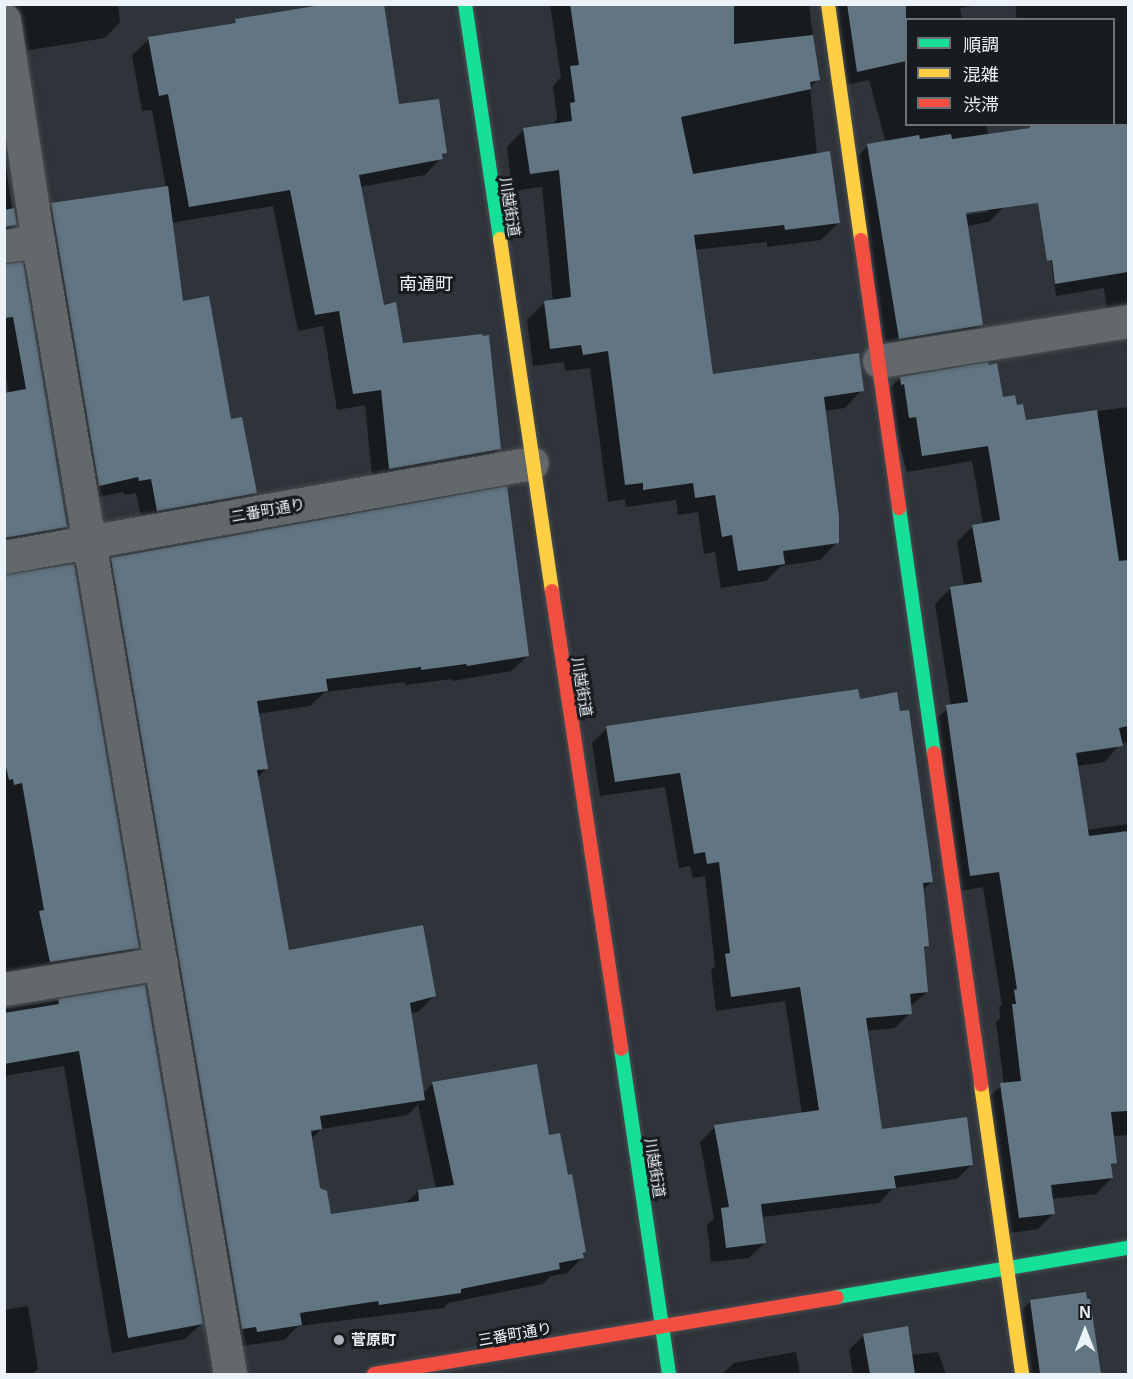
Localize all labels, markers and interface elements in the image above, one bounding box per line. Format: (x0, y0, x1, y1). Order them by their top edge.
legend (905, 18, 1115, 126)
text: 順調 (963, 35, 999, 55)
text: 混雑 (963, 65, 999, 85)
text: 渋滞 (963, 95, 999, 115)
street label: 川越街道 (496, 176, 524, 238)
district label: 南通町 (399, 273, 453, 295)
street label: 二番町通り (230, 495, 306, 525)
street label: 川越街道 (568, 656, 596, 718)
street label: 川越街道 (641, 1137, 669, 1199)
north arrow (1055, 1301, 1115, 1361)
text: N (1079, 1304, 1091, 1321)
street label: 三番町通り (477, 1319, 553, 1349)
place label: 菅原町 (351, 1331, 396, 1349)
marker: 菅原町 (332, 1333, 346, 1347)

